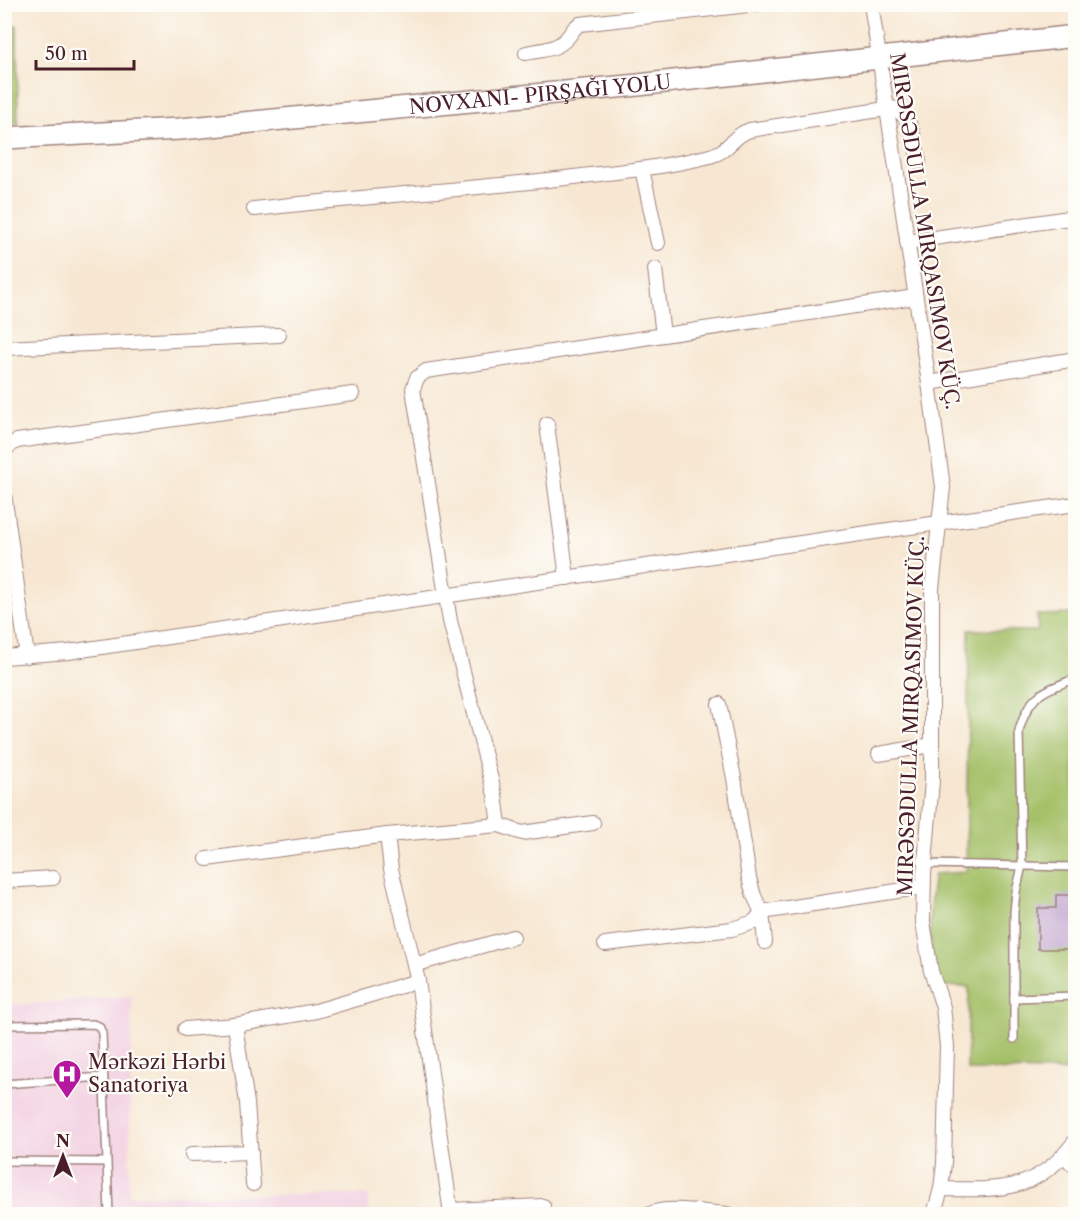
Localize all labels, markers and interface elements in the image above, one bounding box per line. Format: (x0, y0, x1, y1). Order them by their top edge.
scale bar (36, 33, 134, 71)
text: 50 m (45, 43, 88, 65)
street label: MIRƏSƏDULLA MIRQASIMOV KÜÇ. (885, 51, 966, 411)
street label: NOVXANI- PIRŞAĞI YOLU (408, 69, 672, 119)
street label: MIRƏSƏDULLA MIRQASIMOV KÜÇ. (892, 535, 929, 897)
place label: Mərkəzi Hərbi Sanatoriya (88, 1050, 226, 1097)
hospital icon: Mərkəzi Hərbi Sanatoriya (51, 1058, 83, 1100)
north arrow (33, 1126, 93, 1186)
text: N (56, 1131, 70, 1151)

